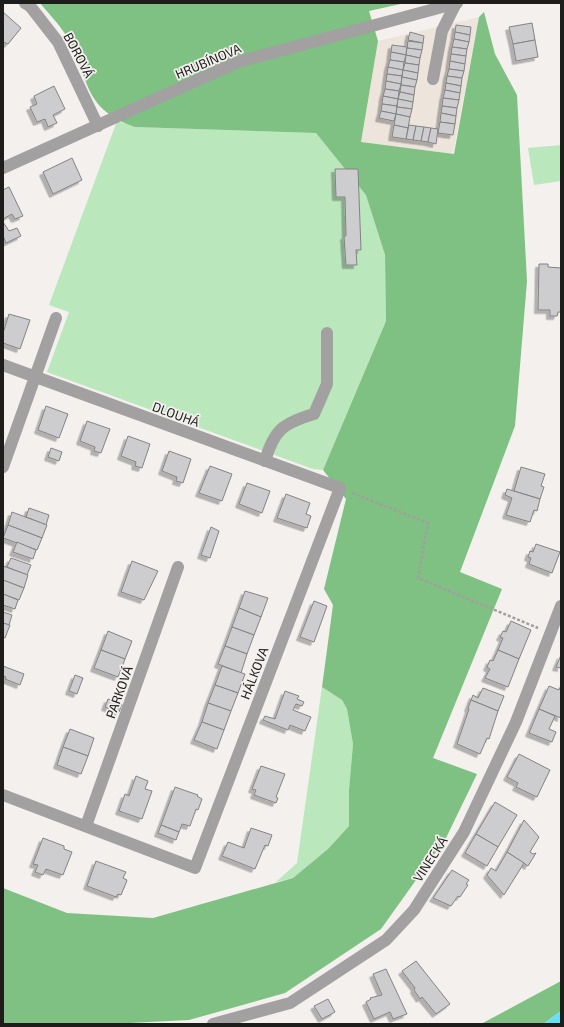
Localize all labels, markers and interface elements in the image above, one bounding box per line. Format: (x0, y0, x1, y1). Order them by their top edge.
street label: BOROVÁ (60, 29, 98, 80)
street label: HRUBÍNOVA (172, 39, 243, 82)
street label: DLOUHÁ (150, 397, 202, 430)
street label: HÁLKOVA (236, 644, 271, 702)
street label: PARKOVÁ (101, 663, 136, 721)
street label: VINECKÁ (409, 833, 451, 885)

